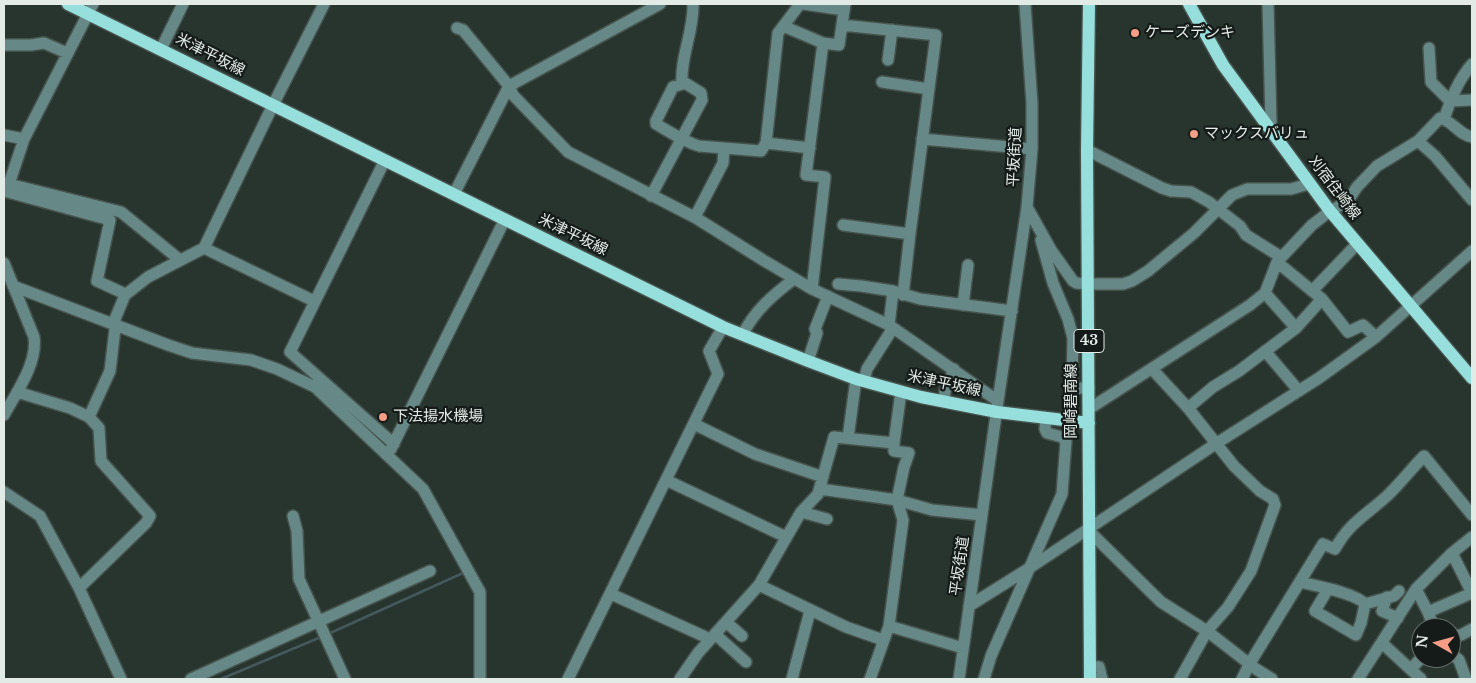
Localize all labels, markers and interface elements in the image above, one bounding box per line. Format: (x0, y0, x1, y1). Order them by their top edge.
place label: ケーズデンキ (1145, 24, 1235, 42)
marker: ケーズデンキ (1129, 27, 1141, 39)
street label: 米津平坂線 (173, 30, 247, 80)
place label: マックスバリュ (1204, 125, 1309, 143)
street label: 平坂街道 (1004, 127, 1026, 187)
marker: マックスバリュ (1188, 128, 1200, 140)
street label: 刈宿住崎線 (1304, 153, 1364, 223)
street label: 米津平坂線 (535, 210, 611, 260)
road number: 43 (1074, 330, 1104, 352)
street label: 岡崎碧南線 (1063, 364, 1081, 438)
street label: 米津平坂線 (905, 367, 983, 401)
place label: 下法揚水機場 (393, 408, 483, 426)
marker: 下法揚水機場 (377, 411, 389, 423)
street label: 平坂街道 (947, 535, 973, 597)
north arrow (1411, 618, 1461, 668)
text: N (1412, 634, 1432, 649)

